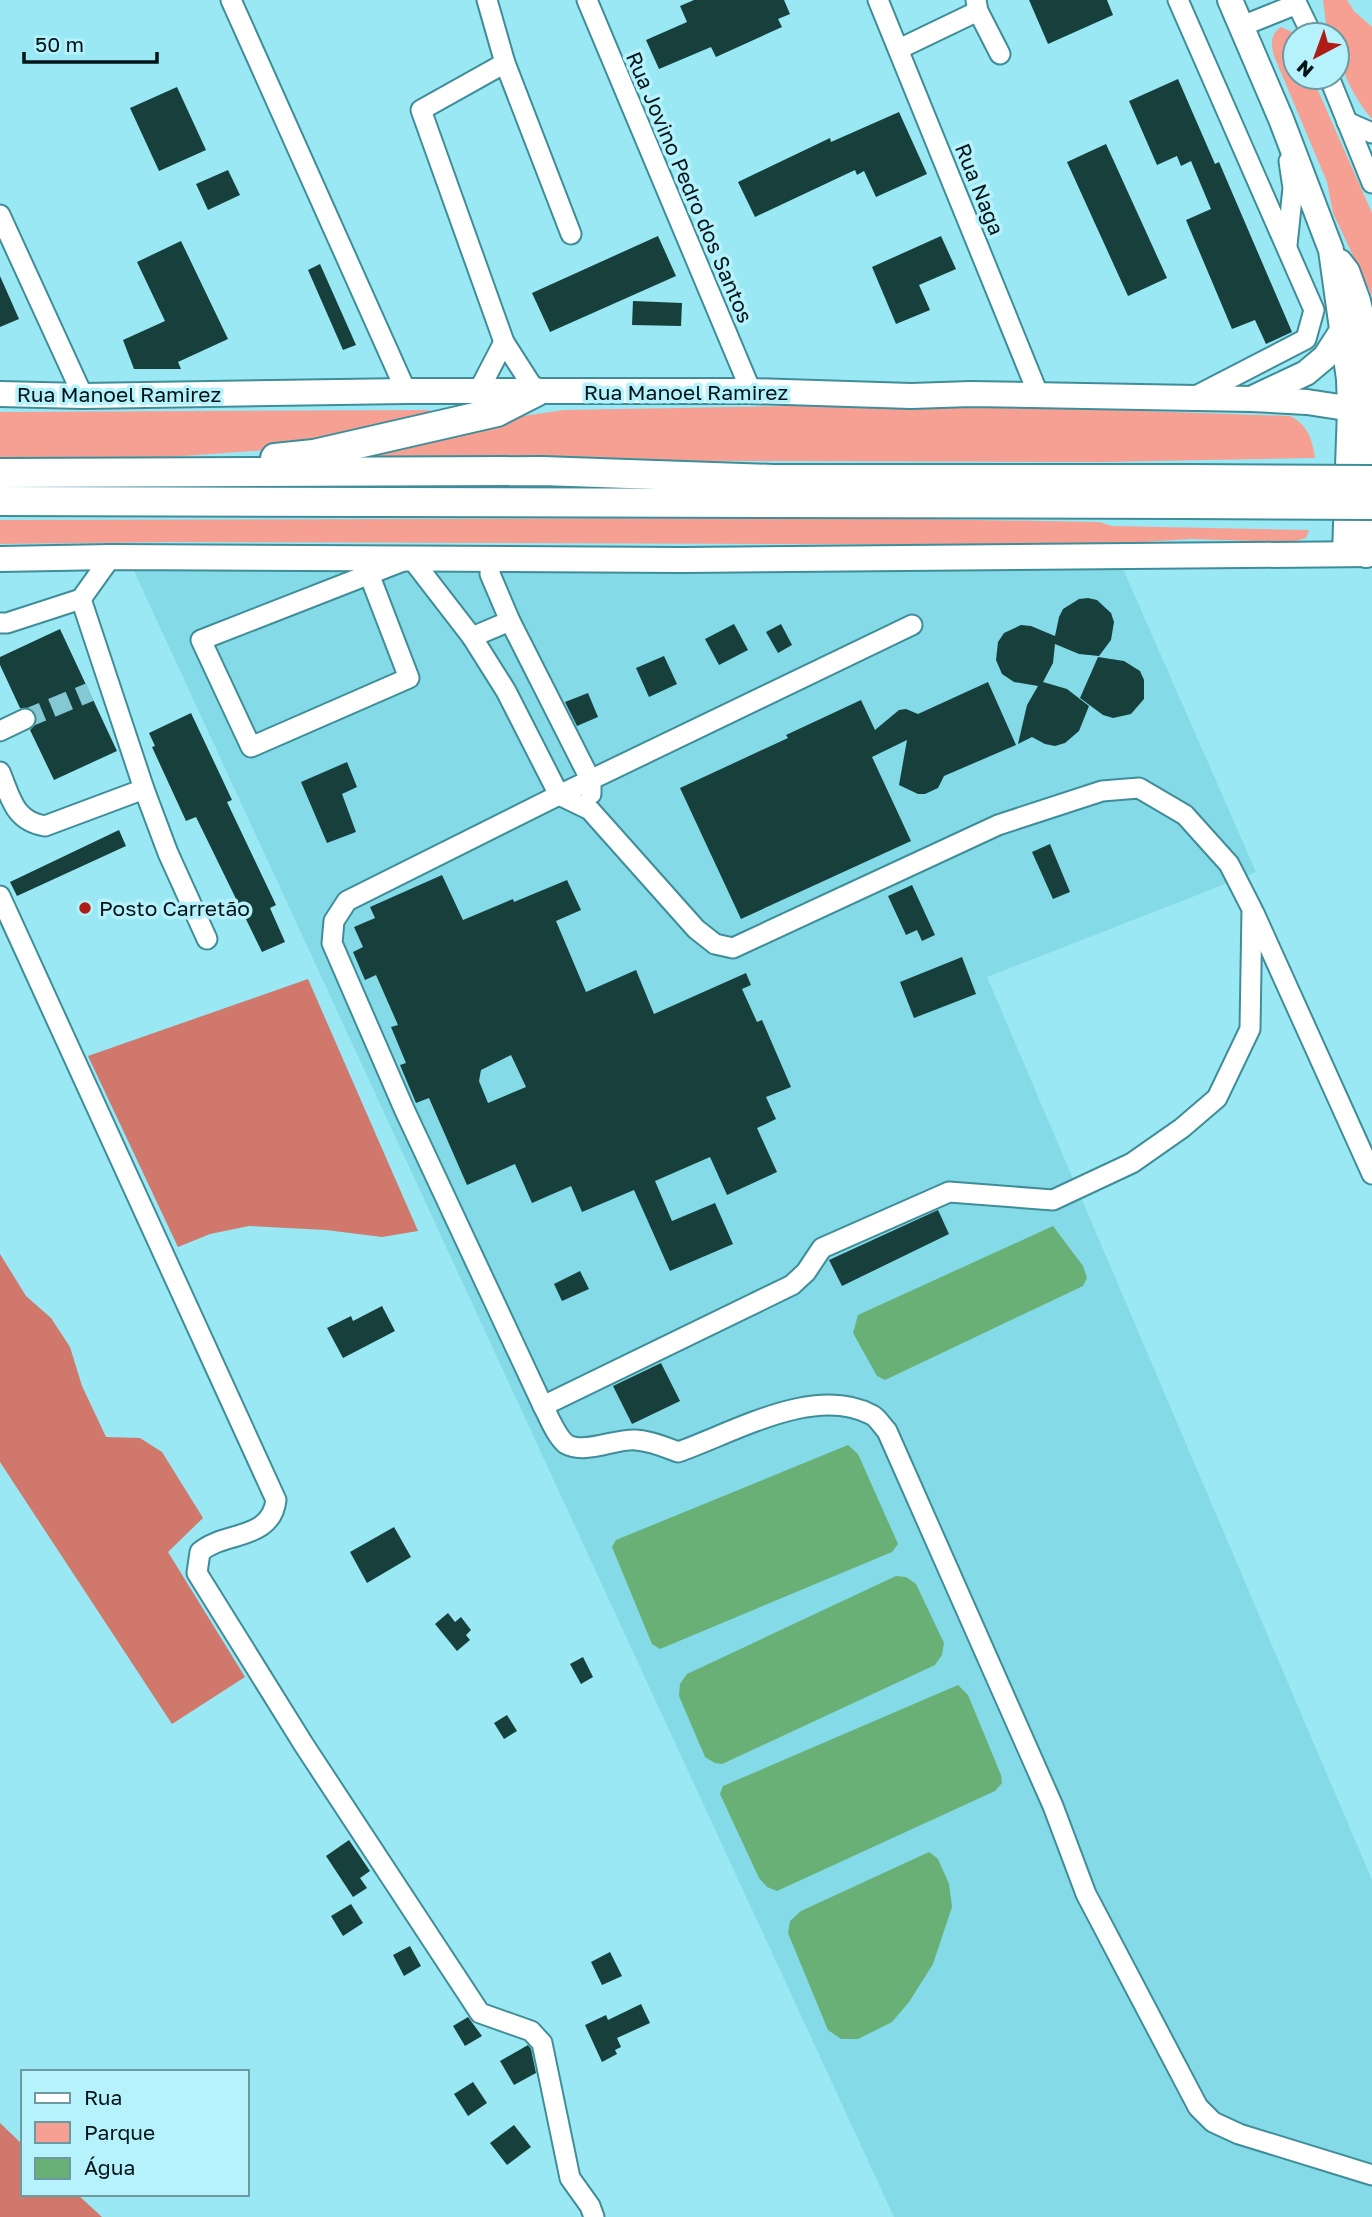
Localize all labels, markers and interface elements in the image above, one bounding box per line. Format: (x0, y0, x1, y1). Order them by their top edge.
scale bar (24, 21, 158, 65)
north arrow (1281, 21, 1351, 91)
text: 50 m (35, 31, 84, 57)
street label: Rua Jovino Pedro dos Santos (621, 47, 759, 327)
text: N (1292, 56, 1318, 83)
street label: Rua Naga (950, 139, 1010, 239)
street label: Rua Manoel Ramirez (584, 379, 788, 405)
street label: Rua Manoel Ramirez (17, 381, 221, 407)
place label: Posto Carretão (99, 895, 250, 921)
marker: Posto Carretão (77, 900, 93, 916)
legend (21, 2070, 248, 2196)
text: Rua (84, 2084, 122, 2110)
text: Parque (84, 2119, 155, 2145)
text: Água (84, 2154, 135, 2180)

